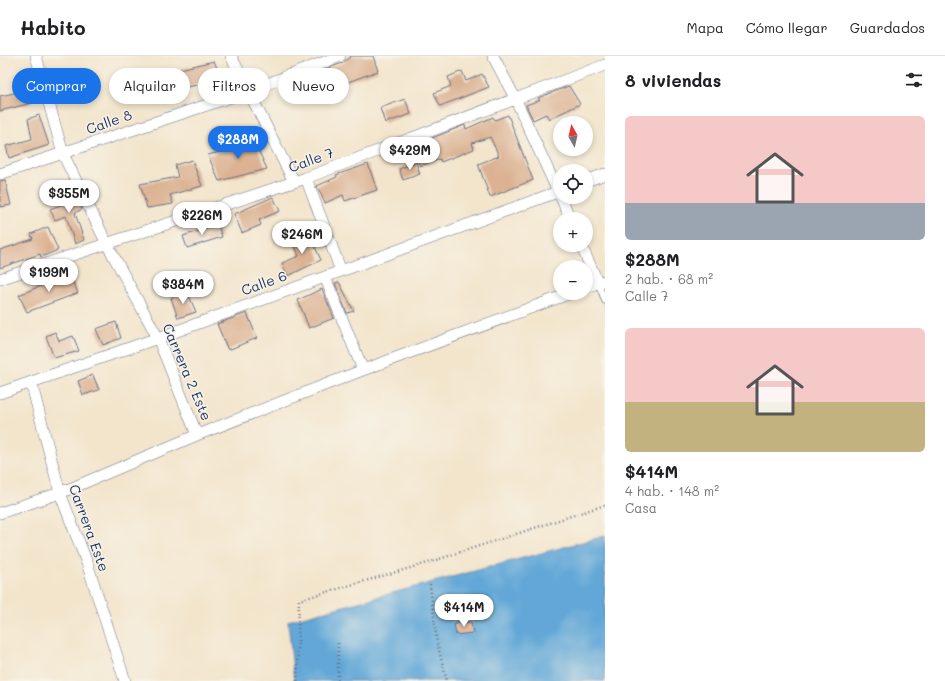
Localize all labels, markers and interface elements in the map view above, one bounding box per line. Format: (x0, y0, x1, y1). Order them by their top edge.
text: Habito (20, 15, 85, 40)
text: Mapa (687, 18, 724, 37)
text: Cómo llegar (746, 18, 828, 37)
text: Guardados (850, 18, 925, 37)
chip: Comprar (12, 68, 101, 104)
chip: Alquilar (109, 68, 190, 104)
chip: Filtros (198, 68, 270, 104)
chip: Nuevo (278, 68, 349, 104)
text: 8 viviendas (625, 69, 721, 91)
icon: filters (903, 69, 925, 91)
street label: Calle 8 (83, 105, 134, 138)
north arrow (553, 116, 593, 156)
map controls (553, 116, 593, 300)
pin: $288M (210, 126, 266, 160)
text: $288M (217, 130, 259, 147)
pin: $429M (382, 137, 438, 171)
text: $429M (389, 141, 431, 158)
icon: home (739, 142, 811, 214)
street label: Calle 7 (286, 143, 336, 176)
button: locate (553, 164, 593, 204)
pin: $355M (41, 180, 97, 214)
text: $355M (48, 184, 90, 201)
pin: $226M (174, 202, 230, 236)
text: $226M (182, 206, 222, 223)
button: + (553, 212, 593, 252)
pin: $246M (274, 221, 330, 255)
text: $246M (281, 225, 323, 242)
text: $288M (625, 248, 680, 270)
pin: $199M (21, 259, 77, 293)
button: − (553, 260, 593, 300)
text: $199M (29, 263, 69, 280)
street label: Calle 6 (238, 266, 289, 300)
text: 2 hab. · 68 m² (625, 270, 713, 287)
pin: $384M (155, 271, 211, 305)
text: $384M (162, 275, 204, 292)
text: Calle 7 (625, 287, 668, 304)
street label: Carrera 2 Este (158, 320, 216, 423)
icon: home (739, 354, 811, 426)
text: $414M (625, 460, 678, 482)
street label: Carrera Este (65, 482, 114, 574)
text: 4 hab. · 148 m² (625, 482, 719, 499)
text: Casa (625, 499, 657, 516)
pin: $414M (436, 594, 492, 628)
text: $414M (444, 598, 484, 615)

